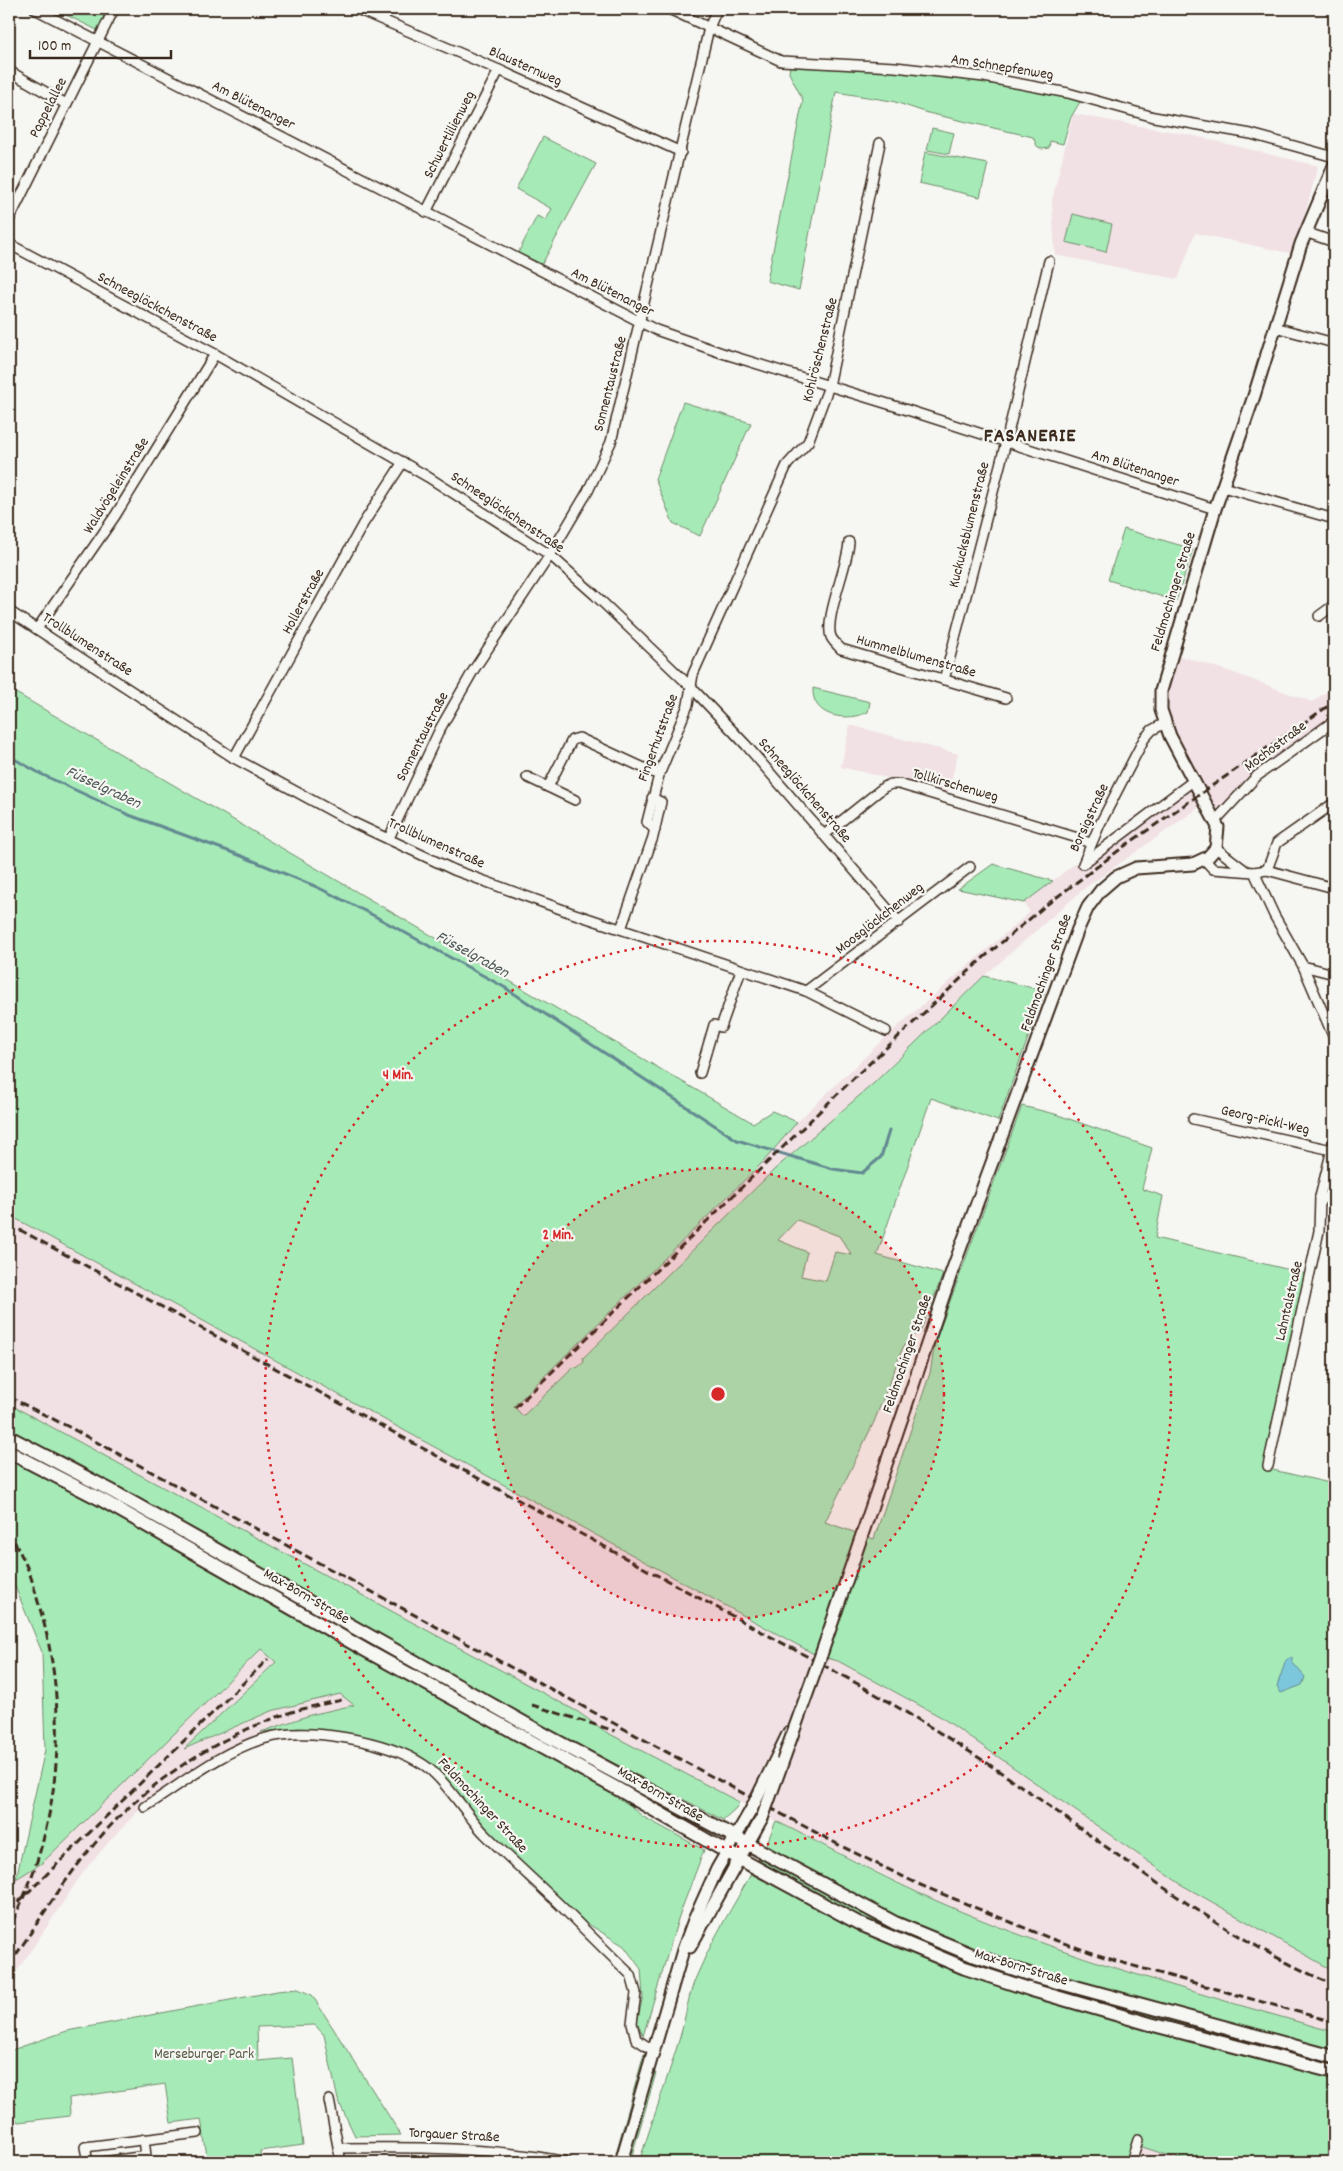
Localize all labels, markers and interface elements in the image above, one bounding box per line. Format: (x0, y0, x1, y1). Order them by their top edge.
scale bar (30, 28, 171, 60)
text: 100 m (38, 36, 71, 58)
street label: Blausternweg (485, 41, 565, 93)
street label: Am Schnepfenweg (949, 49, 1055, 87)
street label: Pappelallee (24, 74, 74, 142)
street label: Am Blütenanger (208, 76, 299, 137)
street label: Schwertlilienweg (418, 87, 482, 183)
street label: Am Blütenanger (567, 263, 658, 324)
street label: Schneeglöckchenstraße (93, 267, 221, 349)
street label: Kohlröschenstraße (797, 295, 845, 405)
street label: Sonnentaustraße (588, 333, 634, 434)
district label: FASANERIE (984, 423, 1076, 451)
street label: Waldvögeleinstraße (78, 433, 156, 539)
street label: Am Blütenanger (1088, 445, 1182, 494)
street label: Kuckucksblumenstraße (944, 459, 996, 590)
street label: Schneeglöckchenstraße (446, 467, 569, 560)
street label: Feldmochinger Straße (1145, 529, 1203, 655)
street label: Hollerstraße (277, 565, 331, 639)
street label: Trollblumenstraße (37, 607, 137, 683)
street label: Hummelblumenstraße (854, 629, 979, 685)
street label: Sonnentaustraße (391, 688, 455, 786)
street label: Fingerhutstraße (633, 691, 685, 785)
street label: Mochostraße (1240, 716, 1312, 778)
street label: Schneeglöckchenstraße (752, 734, 856, 849)
water label: Füsselgraben (62, 761, 145, 816)
street label: Tollkirschenweg (909, 763, 1001, 809)
street label: Borsigstraße (1065, 780, 1116, 856)
street label: Trollblumenstraße (384, 813, 488, 875)
street label: Moosglöckchenweg (831, 877, 929, 961)
street label: Feldmochinger Straße (1015, 911, 1079, 1035)
water label: Füsselgraben (431, 926, 513, 985)
text: 4 Min. (383, 1065, 414, 1087)
street label: Georg-Pickl-Weg (1219, 1100, 1311, 1142)
text: 2 Min. (543, 1225, 574, 1247)
street label: Lahntalstraße (1270, 1259, 1310, 1343)
street label: Feldmochinger Straße (877, 1291, 939, 1416)
centre of rings (709, 1385, 727, 1403)
street label: Max-Born-Straße (259, 1563, 354, 1631)
street label: Feldmochinger Straße (432, 1753, 533, 1859)
street label: Max-Born-Straße (613, 1761, 708, 1829)
street label: Max-Born-Straße (972, 1943, 1071, 1993)
park label: Merseburger Park (154, 2044, 254, 2066)
street label: Torgauer Straße (408, 2123, 500, 2149)

